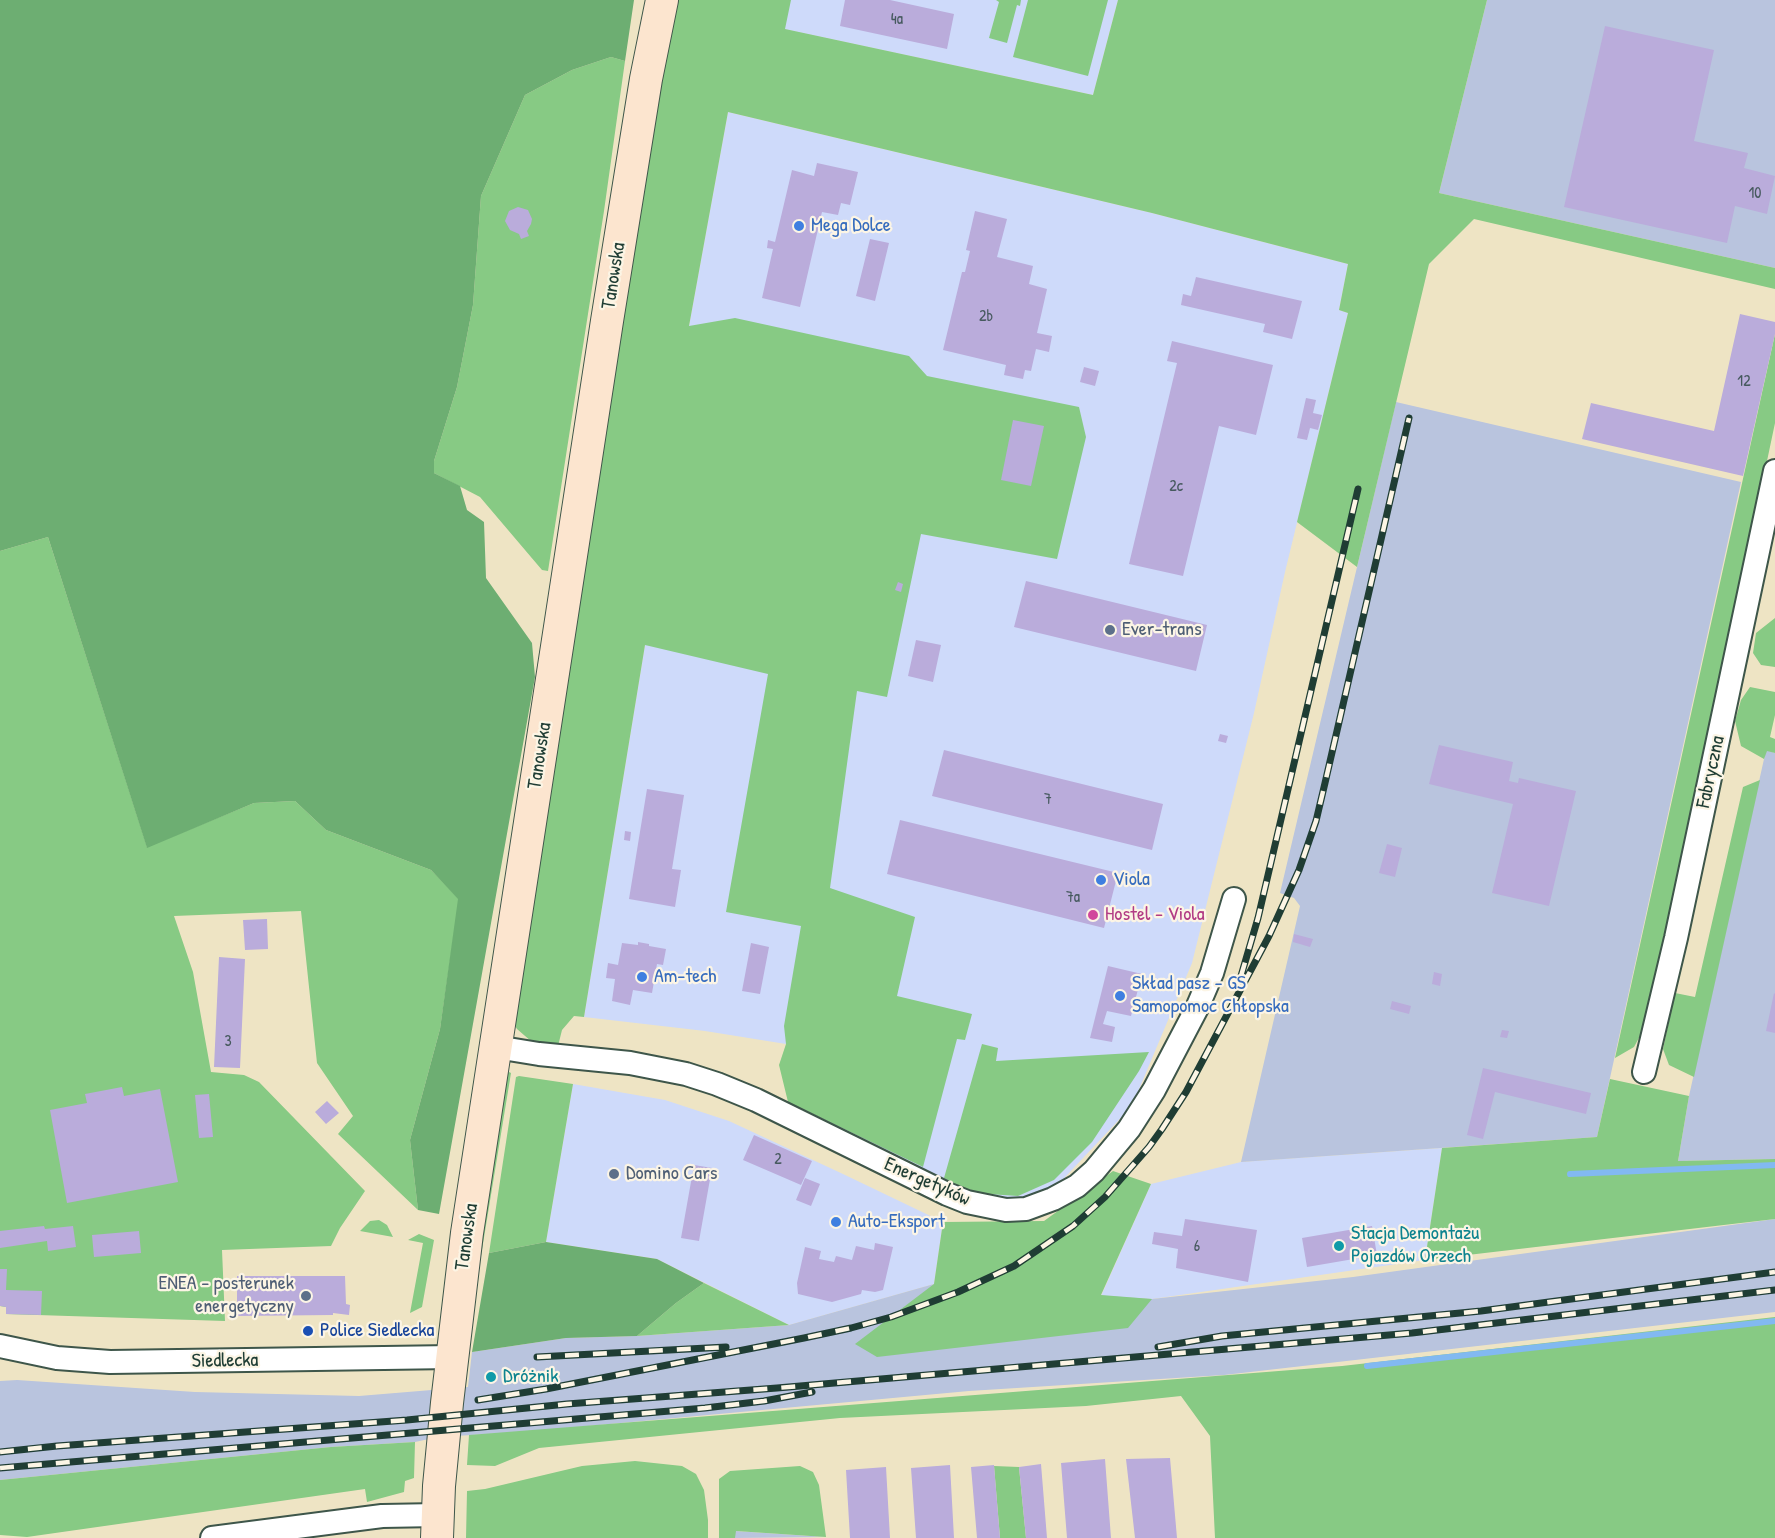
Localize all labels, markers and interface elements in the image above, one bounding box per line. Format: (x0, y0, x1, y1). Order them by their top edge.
house number: 4a (891, 10, 903, 30)
house number: 10 (1749, 184, 1761, 204)
place label: Mega Dolce (811, 214, 891, 238)
marker: Mega Dolce (792, 219, 806, 233)
street label: Tanowska (597, 241, 631, 311)
house number: 2b (979, 307, 993, 327)
house number: 12 (1737, 372, 1751, 392)
house number: 2c (1169, 477, 1183, 497)
place label: Ever-trans (1122, 618, 1202, 642)
marker: Ever-trans (1103, 623, 1117, 637)
street label: Tanowska (523, 721, 557, 791)
street label: Fabryczna (1692, 734, 1730, 810)
house number: 7 (1044, 790, 1052, 810)
place label: Viola (1113, 868, 1150, 892)
marker: Viola (1094, 873, 1108, 887)
house number: 7a (1066, 888, 1080, 908)
place label: Hostel - Viola (1105, 903, 1204, 927)
marker: Hostel - Viola (1086, 908, 1100, 922)
place label: Am-tech (654, 965, 716, 989)
marker: Am-tech (635, 970, 649, 984)
place label: Skład pasz - GS Samopomoc Chłopska (1132, 972, 1289, 1019)
marker: Skład pasz - GS Samopomoc Chłopska (1113, 989, 1127, 1003)
house number: 3 (224, 1032, 232, 1052)
house number: 2 (774, 1150, 782, 1170)
street label: Energetyków (880, 1152, 974, 1212)
place label: Domino Cars (626, 1162, 718, 1186)
marker: Domino Cars (607, 1167, 621, 1181)
street label: Tanowska (450, 1202, 484, 1272)
place label: Auto-Eksport (848, 1210, 945, 1234)
marker: Auto-Eksport (829, 1215, 843, 1229)
place label: Stacja Demontażu Pojazdów Orzech (1351, 1222, 1479, 1269)
house number: 6 (1194, 1237, 1200, 1257)
marker: Stacja Demontażu Pojazdów Orzech (1332, 1239, 1346, 1253)
place label: ENEA - posterunek energetyczny (158, 1272, 294, 1319)
marker: ENEA - posterunek energetyczny (299, 1289, 313, 1303)
place label: Police Siedlecka (320, 1319, 434, 1343)
marker: Police Siedlecka (301, 1324, 315, 1338)
street label: Siedlecka (191, 1348, 259, 1374)
place label: Dróżnik (503, 1365, 559, 1389)
marker: Dróżnik (484, 1370, 498, 1384)

